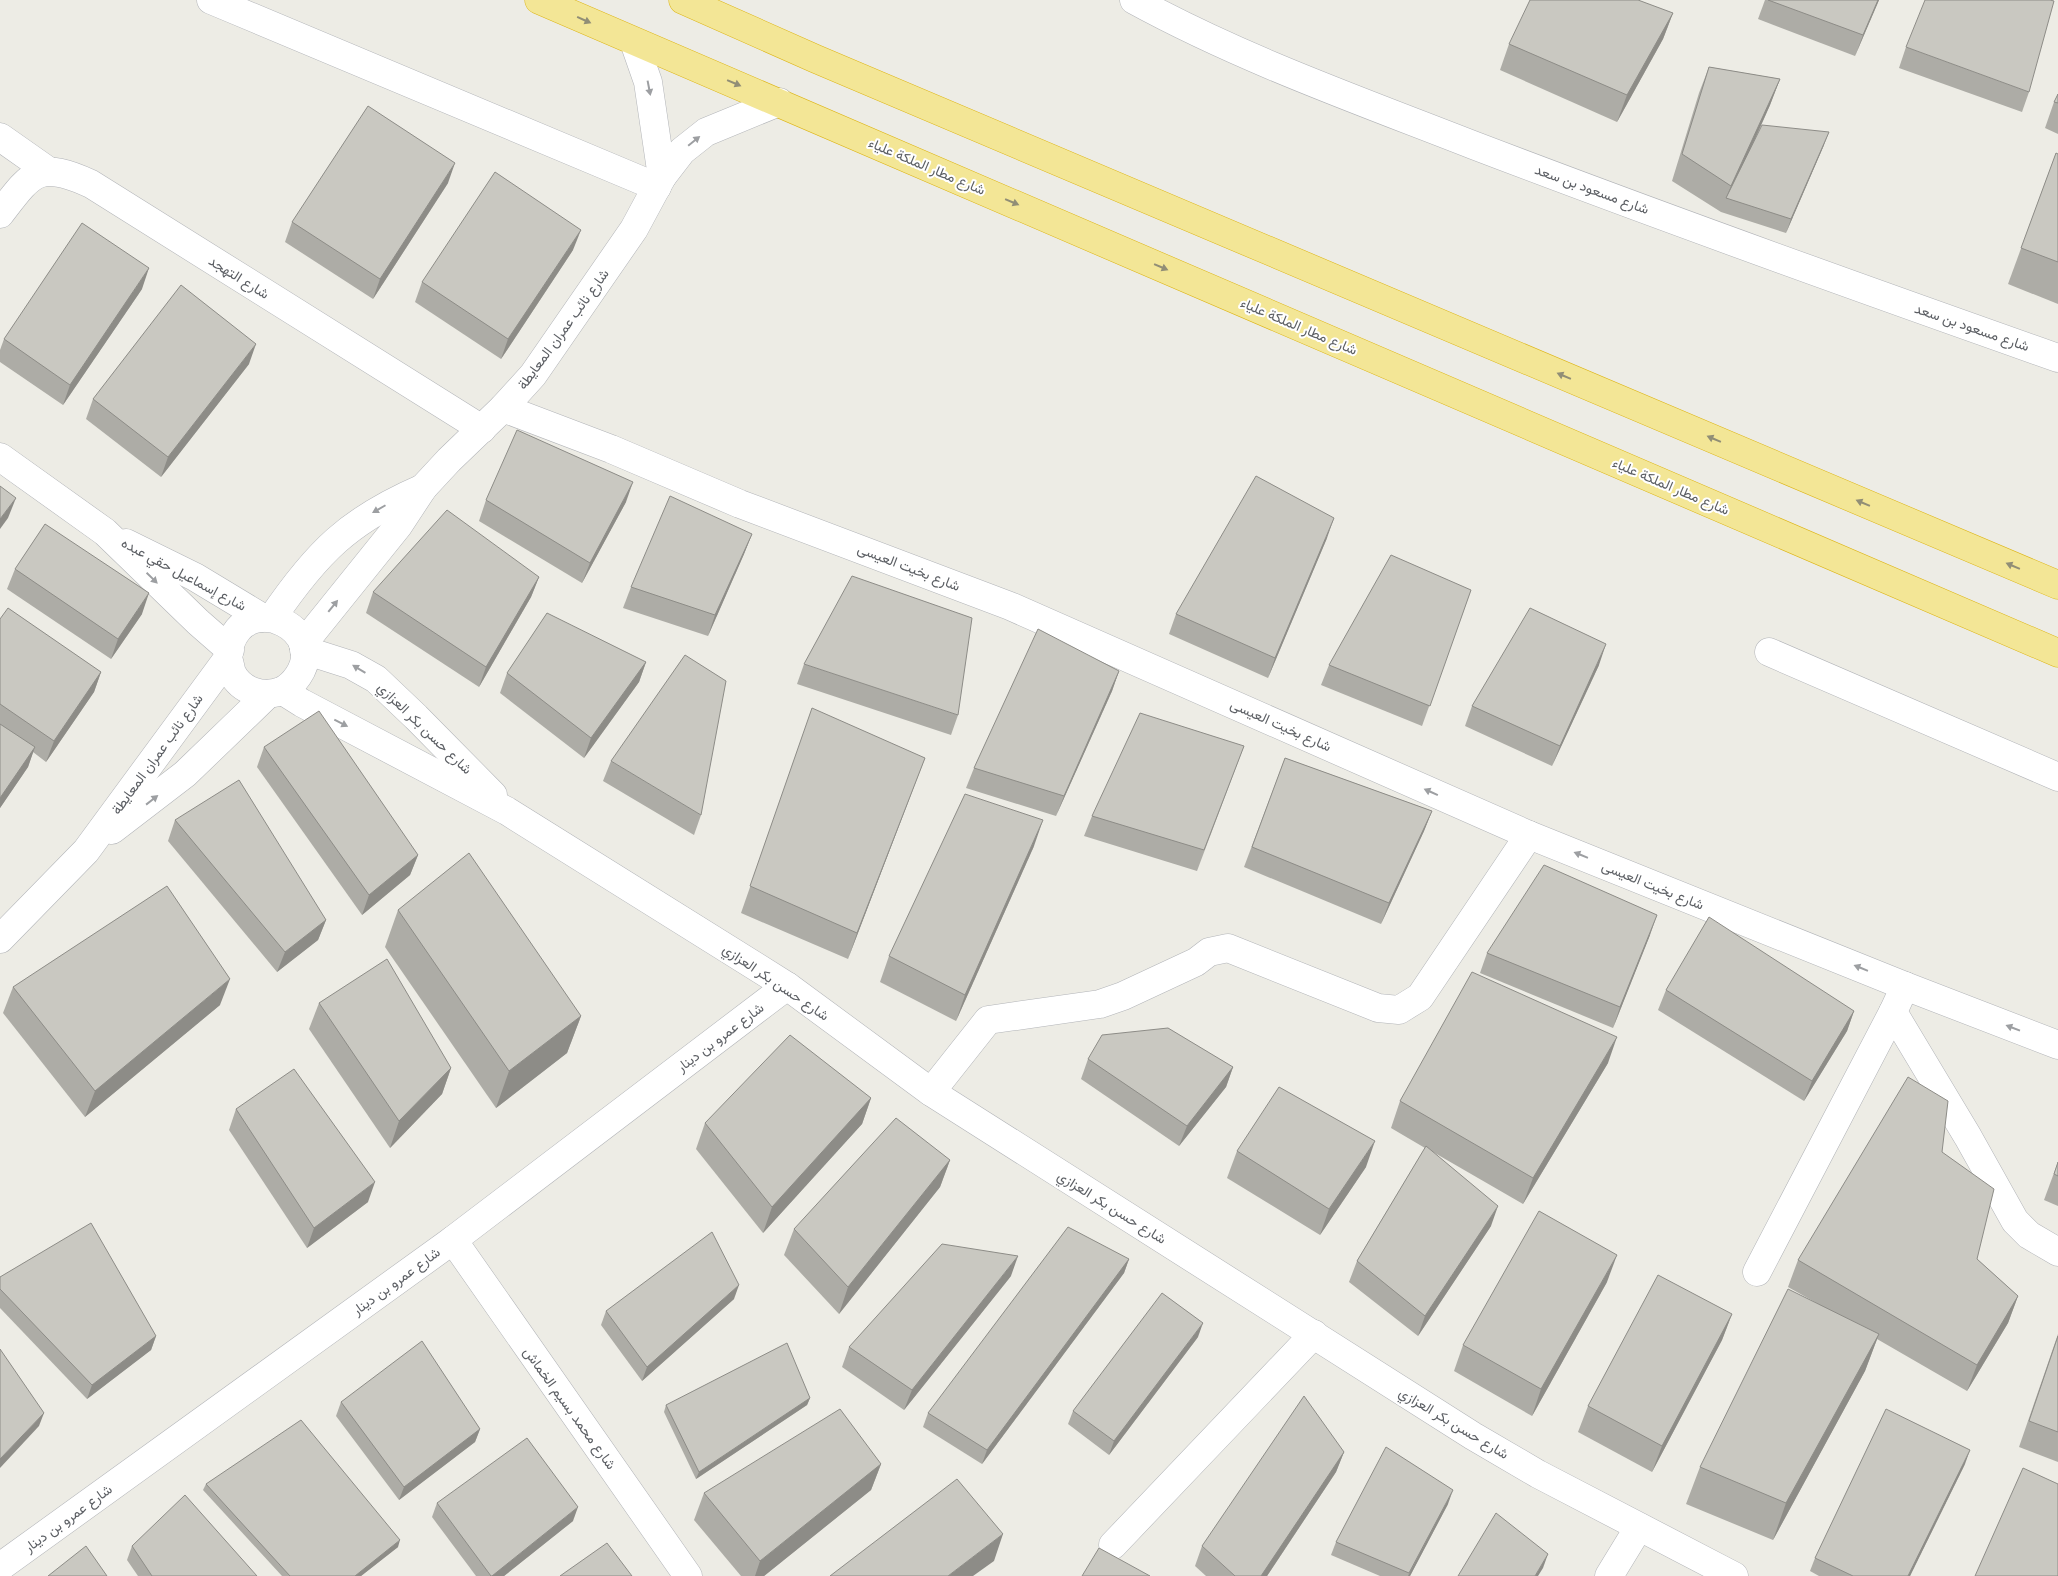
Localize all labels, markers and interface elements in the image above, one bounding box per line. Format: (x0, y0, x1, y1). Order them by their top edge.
one-way arrow (577, 16, 591, 24)
one-way arrow (726, 80, 741, 88)
one-way arrow (645, 81, 653, 96)
street label: شارع مطار الملكة علياء (865, 133, 988, 201)
one-way arrow (687, 136, 700, 147)
street label: شارع مسعود بن سعد (1532, 160, 1652, 220)
one-way arrow (1005, 199, 1019, 207)
street label: شارع التهجد (204, 251, 273, 304)
one-way arrow (1154, 263, 1168, 271)
street label: شارع نائب عمران المعايطة (513, 265, 614, 394)
street label: شارع مطار الملكة علياء (1237, 293, 1360, 361)
street label: شارع مسعود بن سعد (1912, 299, 2032, 357)
one-way arrow (1556, 372, 1571, 380)
one-way arrow (1707, 435, 1721, 443)
street label: شارع مطار الملكة علياء (1609, 453, 1732, 521)
one-way arrow (1856, 498, 1871, 506)
one-way arrow (373, 504, 386, 513)
street label: شارع إسماعيل حقي عبده (117, 533, 250, 617)
street label: شارع بخيت العيسى (854, 539, 963, 597)
one-way arrow (2006, 562, 2020, 570)
one-way arrow (146, 572, 158, 584)
one-way arrow (327, 600, 338, 613)
one-way arrow (352, 665, 365, 674)
street label: شارع حسن بكر العزازي (372, 678, 476, 780)
street label: شارع نائب عمران المعايطة (107, 690, 208, 819)
street label: شارع بخيت العيسى (1227, 695, 1334, 757)
one-way arrow (333, 719, 348, 727)
one-way arrow (1424, 787, 1438, 795)
one-way arrow (145, 795, 159, 805)
one-way arrow (1573, 851, 1588, 859)
street label: شارع بخيت العيسى (1599, 856, 1707, 916)
street label: شارع حسن بكر العزازي (717, 940, 833, 1027)
one-way arrow (1854, 964, 1868, 972)
street label: شارع عمرو بن دينار (672, 998, 768, 1078)
one-way arrow (2005, 1024, 2020, 1031)
street label: شارع حسن بكر العزازي (1053, 1166, 1170, 1250)
street label: شارع عمرو بن دينار (348, 1243, 445, 1321)
street label: شارع محمد بسيم الخماش (518, 1343, 620, 1474)
street label: شارع حسن بكر العزازي (1394, 1383, 1512, 1465)
street label: شارع عمرو بن دينار (20, 1480, 117, 1558)

